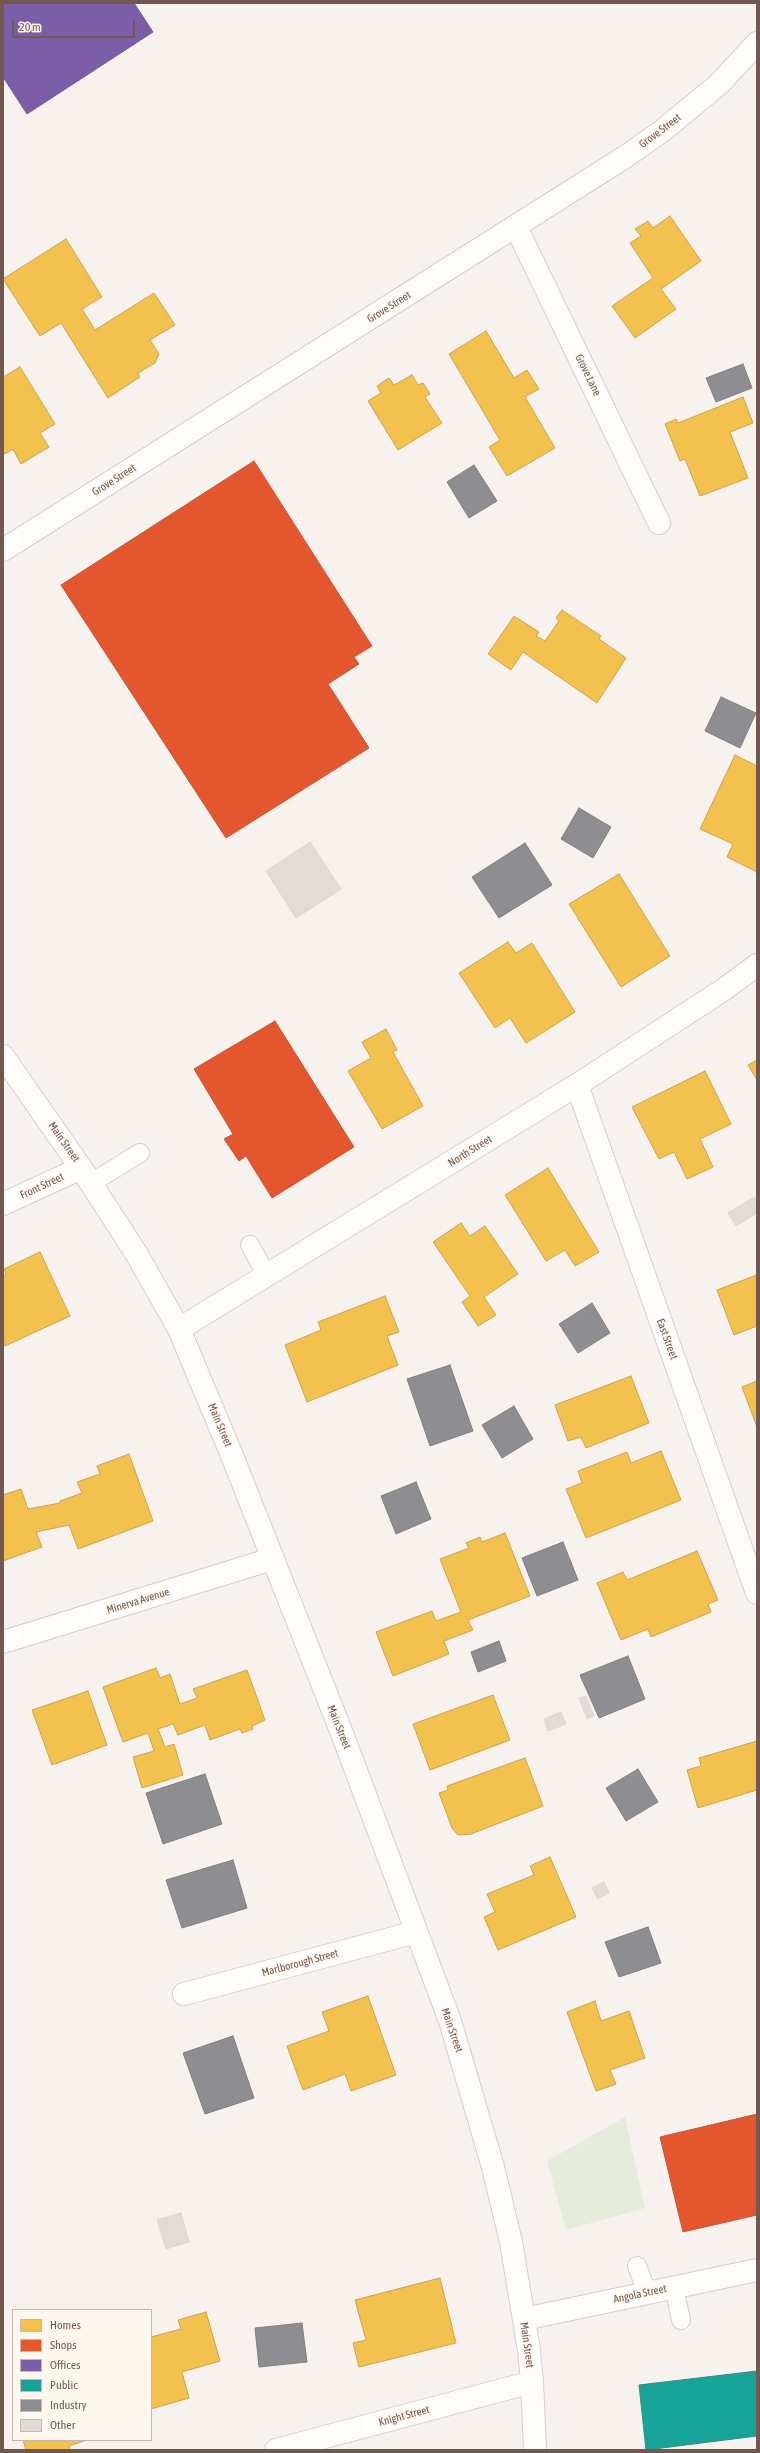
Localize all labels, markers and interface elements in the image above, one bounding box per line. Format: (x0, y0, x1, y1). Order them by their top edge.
scale bar (14, 12, 137, 38)
text: 20 m (19, 20, 41, 34)
street label: Grove Street (636, 111, 684, 151)
street label: Grove Street (365, 288, 413, 326)
street label: Grove Lane (572, 352, 604, 398)
street label: Grove Street (90, 461, 138, 499)
street label: Main Street (45, 1119, 83, 1165)
street label: North Street (446, 1132, 494, 1170)
street label: Front Street (18, 1170, 66, 1202)
street label: East Street (654, 1317, 680, 1361)
street label: Main Street (205, 1401, 235, 1449)
street label: Minerva Avenue (105, 1585, 171, 1617)
street label: Main Street (324, 1703, 354, 1751)
street label: Marlborough Street (260, 1946, 340, 1980)
street label: Main Street (438, 2006, 466, 2054)
street label: Angola Street (612, 2282, 668, 2306)
legend (12, 2309, 152, 2441)
text: Homes (50, 2318, 81, 2332)
street label: Main Street (517, 2321, 537, 2369)
text: Shops (50, 2338, 76, 2352)
text: Offices (50, 2358, 80, 2372)
text: Public (50, 2378, 78, 2392)
text: Industry (50, 2398, 87, 2412)
street label: Knight Street (377, 2403, 431, 2429)
text: Other (50, 2418, 75, 2432)

